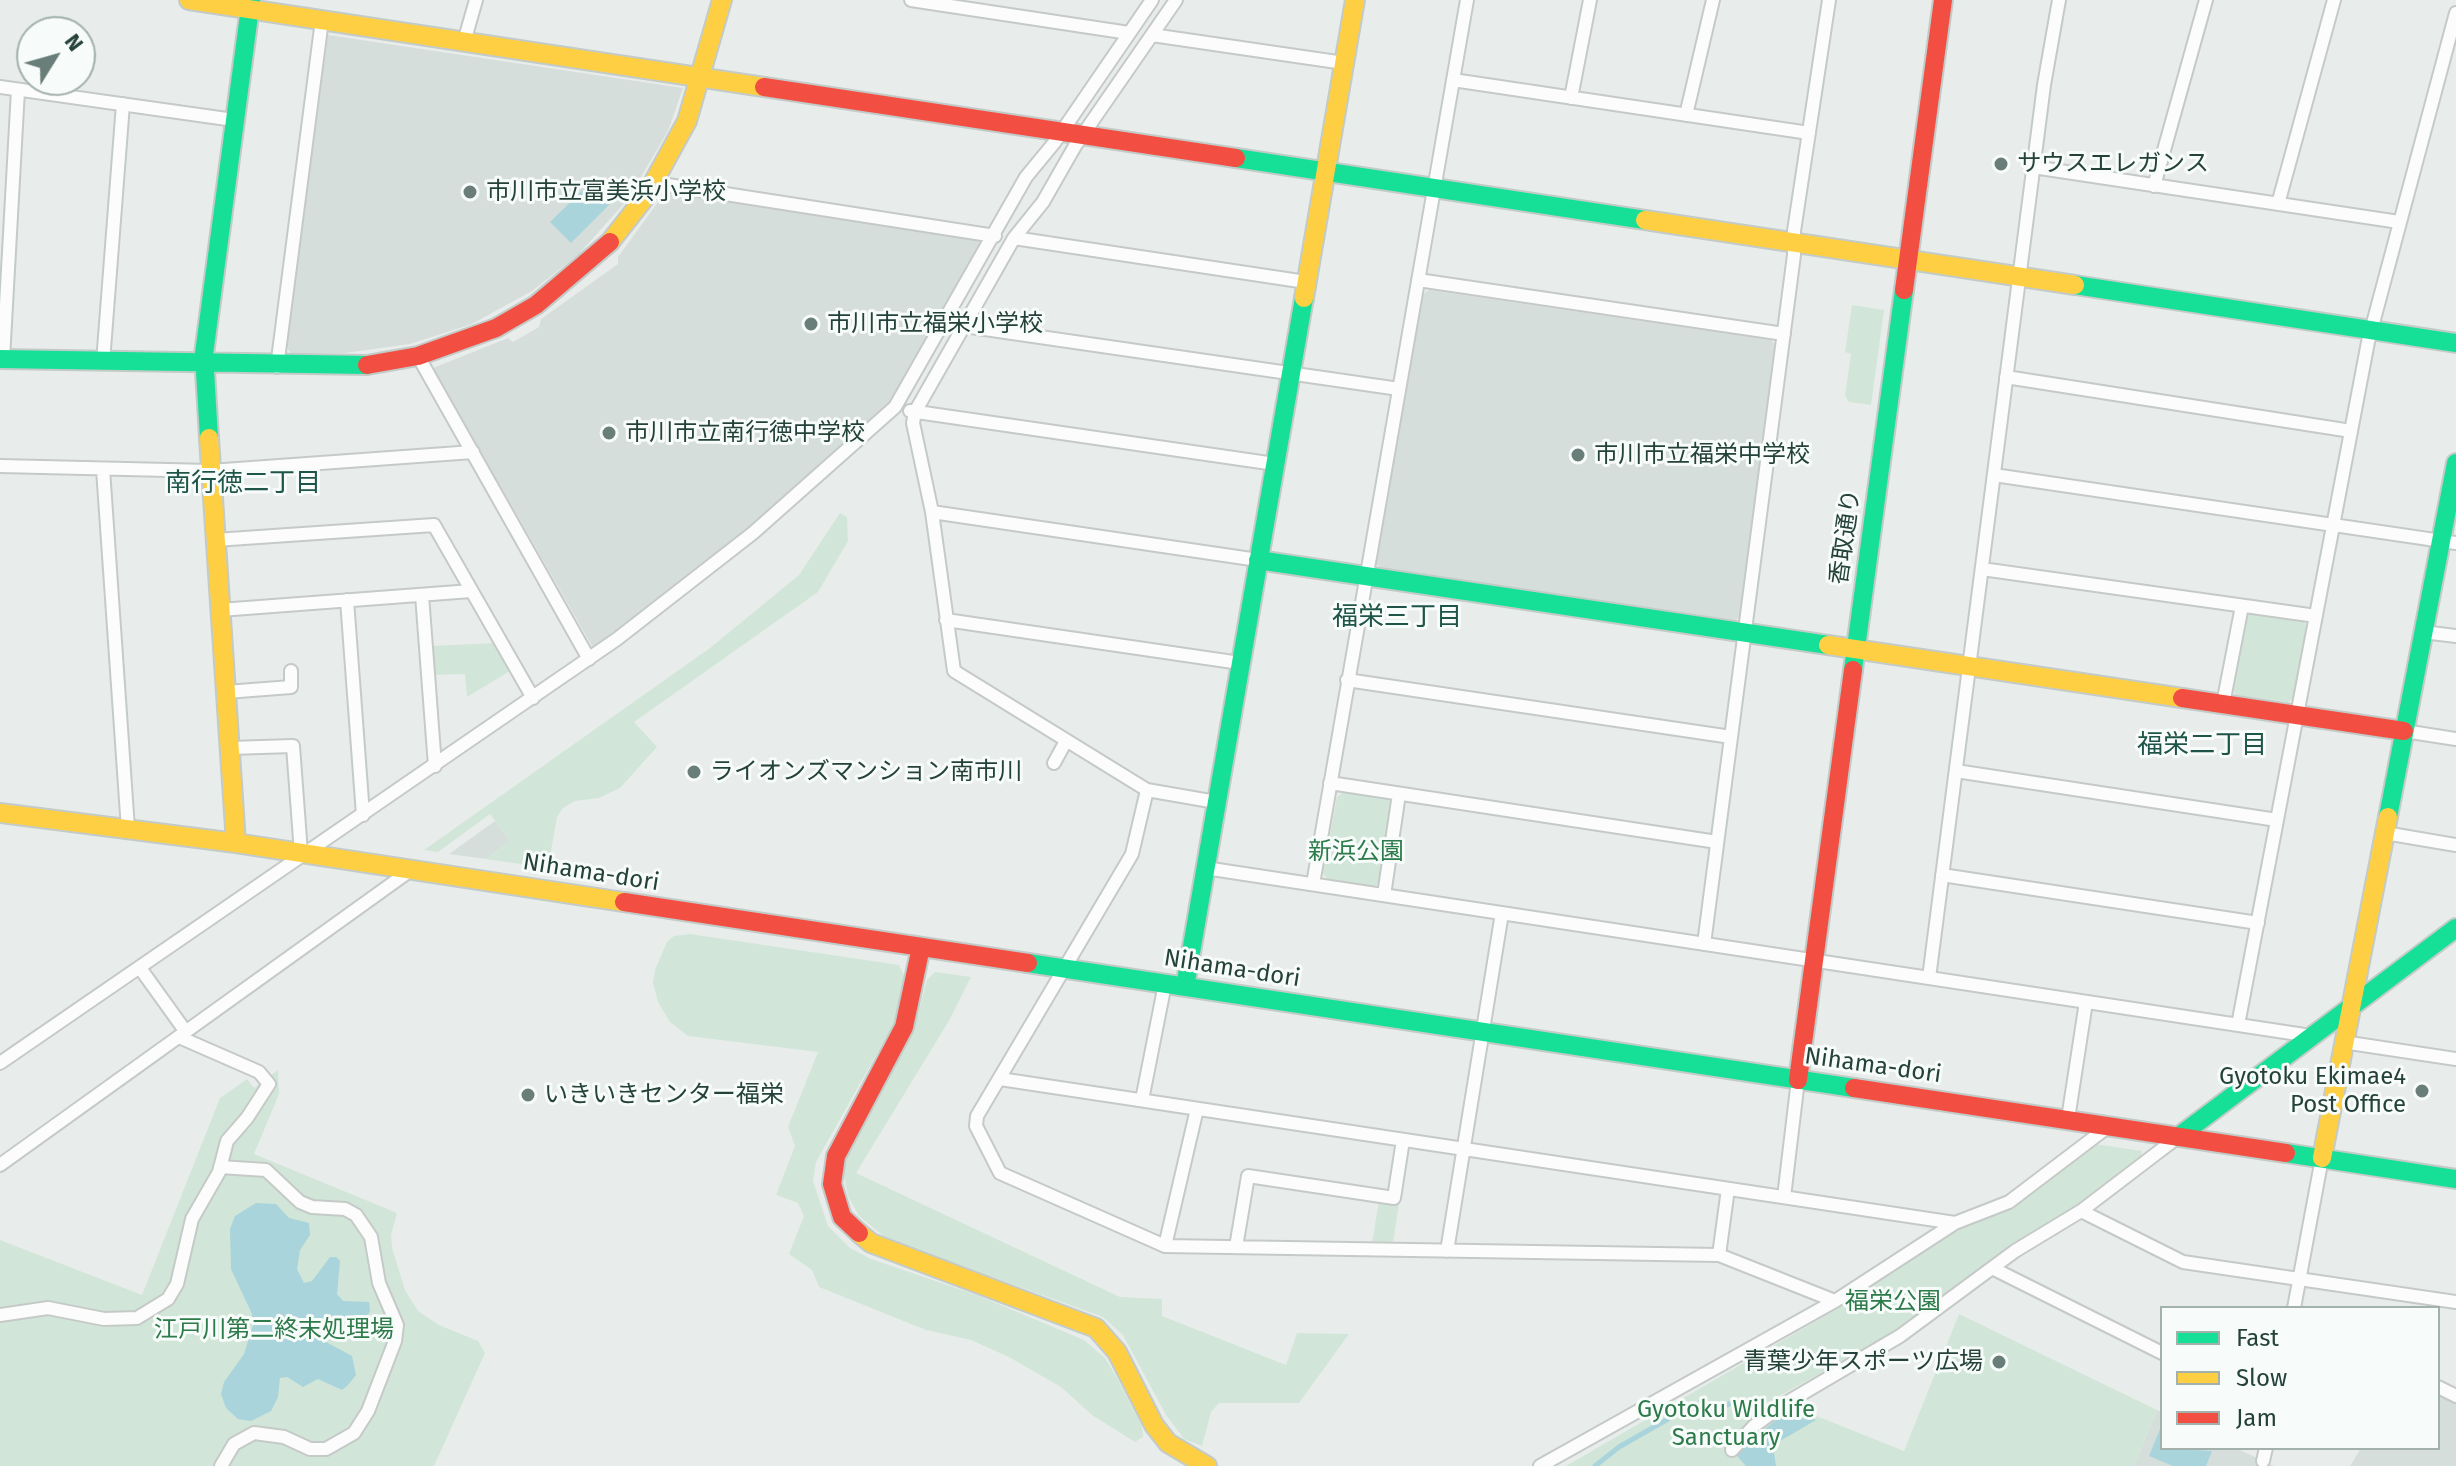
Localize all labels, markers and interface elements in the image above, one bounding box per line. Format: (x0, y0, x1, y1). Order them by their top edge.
north arrow (16, 16, 96, 96)
text: N (59, 29, 89, 56)
place label: サウスエレガンス (2017, 150, 2209, 178)
marker: サウスエレガンス (1992, 155, 2010, 173)
place label: 市川市立富美浜小学校 (486, 178, 726, 206)
marker: 市川市立富美浜小学校 (461, 183, 479, 201)
place label: 市川市立福栄小学校 (827, 310, 1043, 338)
marker: 市川市立福栄小学校 (802, 315, 820, 333)
place label: 市川市立南行徳中学校 (625, 419, 865, 447)
marker: 市川市立南行徳中学校 (600, 424, 618, 442)
place label: 市川市立福栄中学校 (1594, 441, 1810, 469)
marker: 市川市立福栄中学校 (1569, 446, 1587, 464)
district label: 南行徳二丁目 (165, 468, 321, 500)
street label: 香取通り (1825, 487, 1867, 587)
district label: 福栄三丁目 (1332, 602, 1462, 634)
district label: 福栄二丁目 (2137, 730, 2267, 762)
place label: ライオンズマンション南市川 (710, 758, 1022, 786)
marker: ライオンズマンション南市川 (685, 763, 703, 781)
park label: 新浜公園 (1308, 838, 1404, 866)
street label: Nihama-dori (521, 848, 661, 898)
street label: Nihama-dori (1162, 944, 1302, 994)
street label: Nihama-dori (1803, 1042, 1943, 1090)
place label: Gyotoku Ekimae4 Post Office (2219, 1063, 2406, 1119)
place label: いきいきセンター福栄 (544, 1081, 784, 1109)
marker: Gyotoku Ekimae4 Post Office (2413, 1082, 2431, 1100)
marker: いきいきセンター福栄 (519, 1086, 537, 1104)
park label: 福栄公園 (1845, 1288, 1941, 1316)
legend (2160, 1306, 2440, 1450)
park label: 江戸川第二終末処理場 (154, 1316, 394, 1344)
text: Fast (2236, 1324, 2279, 1352)
place label: 青葉少年スポーツ広場 (1743, 1348, 1983, 1376)
marker: 青葉少年スポーツ広場 (1990, 1353, 2008, 1371)
text: Slow (2236, 1364, 2287, 1392)
park label: Gyotoku Wildlife Sanctuary (1637, 1396, 1815, 1452)
text: Jam (2236, 1404, 2277, 1432)

